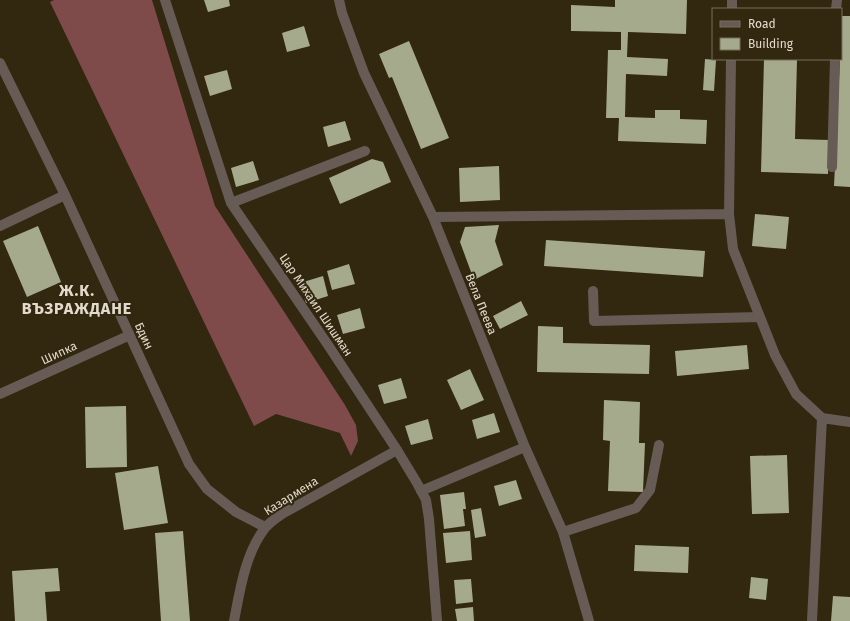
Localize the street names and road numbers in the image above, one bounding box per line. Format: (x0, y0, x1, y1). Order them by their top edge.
street label: Цар Михаил Шишман (277, 251, 355, 359)
street label: Вела Пеева (462, 271, 500, 337)
street label: Бдин (132, 320, 156, 352)
street label: Шипка (39, 339, 79, 367)
street label: Казармена (261, 474, 321, 518)

